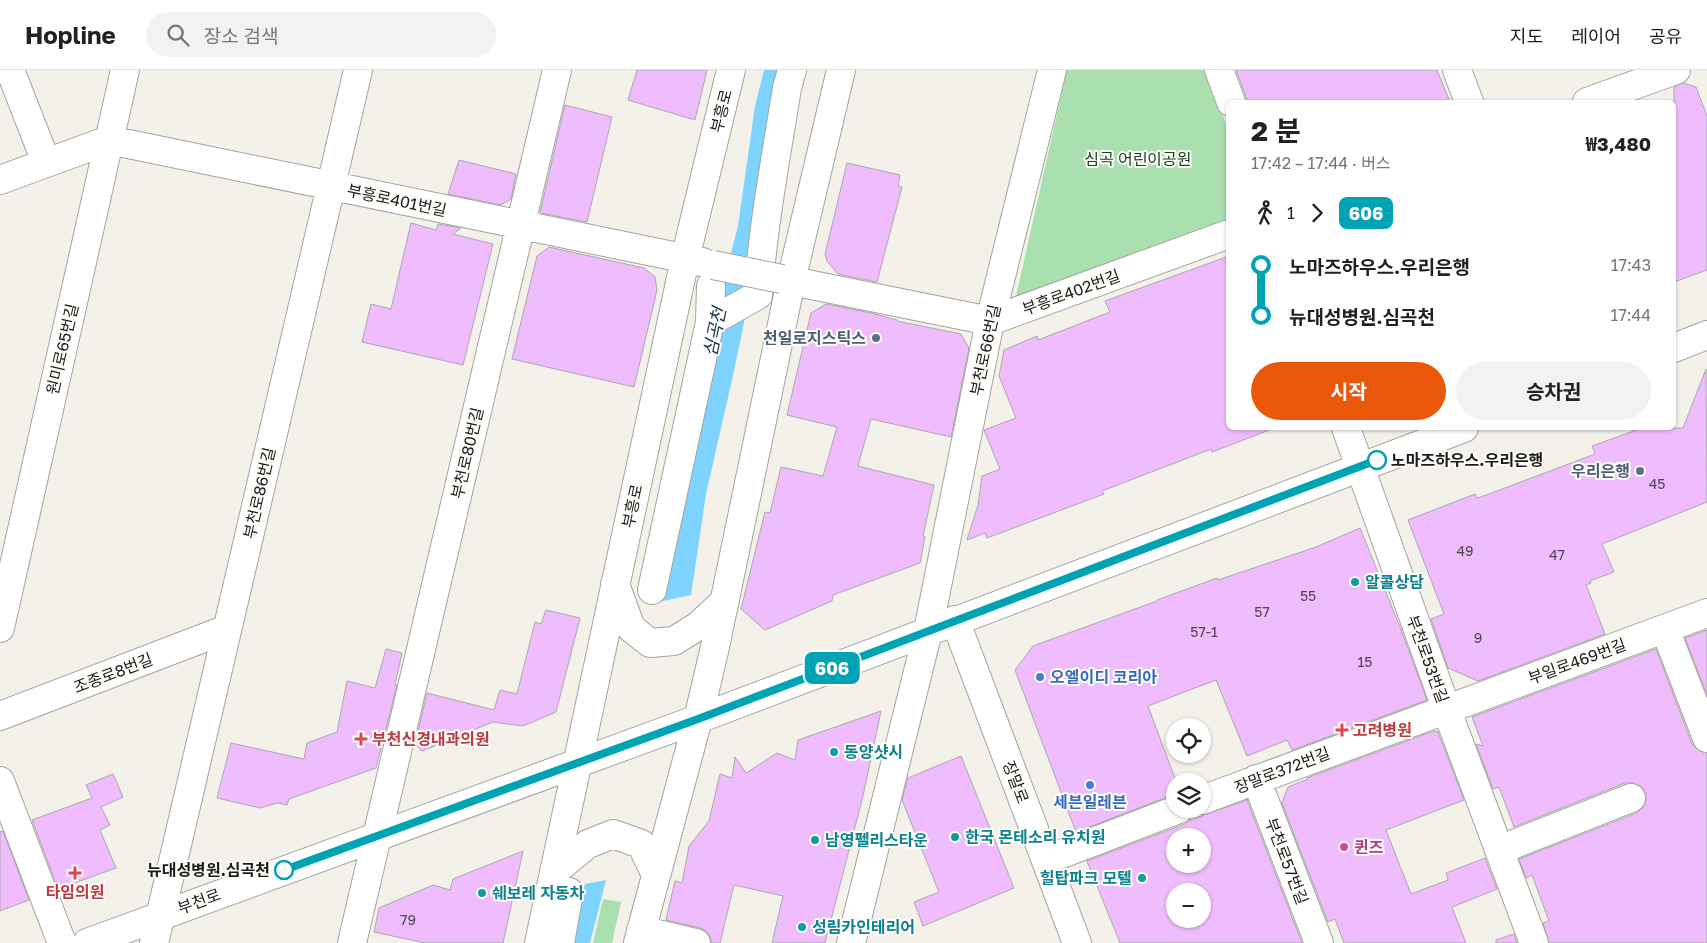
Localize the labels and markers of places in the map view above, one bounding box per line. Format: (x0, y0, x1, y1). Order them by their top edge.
place label: 천일로지스틱스 (763, 328, 866, 348)
marker: 천일로지스틱스 (870, 332, 882, 344)
marker: 노마즈하우스.우리은행 (1367, 450, 1387, 470)
place label: 노마즈하우스.우리은행 (1391, 450, 1543, 470)
place label: 우리은행 (1571, 461, 1630, 481)
marker: 우리은행 (1634, 465, 1646, 477)
place label: 알콜상담 (1365, 572, 1424, 592)
marker: 알콜상담 (1349, 576, 1361, 588)
place label: 오엘이디 코리아 (1050, 667, 1157, 687)
marker: 오엘이디 코리아 (1034, 671, 1046, 683)
place label: 고려병원 (1353, 720, 1412, 740)
marker: 고려병원 (1335, 723, 1349, 737)
place label: 부천신경내과의원 (372, 729, 490, 749)
marker: 부천신경내과의원 (354, 732, 368, 746)
place label: 동양샷시 (844, 742, 903, 762)
marker: 동양샷시 (828, 746, 840, 758)
marker: 세븐일레븐 (1084, 779, 1096, 791)
place label: 세븐일레븐 (1053, 792, 1127, 812)
place label: 한국 몬테소리 유치원 (965, 827, 1105, 847)
place label: 남영펠리스타운 (825, 830, 928, 850)
marker: 한국 몬테소리 유치원 (949, 831, 961, 843)
marker: 남영펠리스타운 (809, 834, 821, 846)
place label: 퀸즈 (1354, 837, 1384, 857)
marker: 퀸즈 (1338, 841, 1350, 853)
place label: 뉴대성병원.심곡천 (147, 860, 270, 880)
marker: 뉴대성병원.심곡천 (274, 860, 294, 880)
marker: 타임의원 (68, 866, 82, 880)
place label: 힐탑파크 모텔 (1040, 868, 1132, 888)
marker: 힐탑파크 모텔 (1136, 872, 1148, 884)
place label: 타임의원 (46, 882, 104, 902)
place label: 쉐보레 자동차 (492, 883, 585, 903)
marker: 쉐보레 자동차 (476, 887, 488, 899)
place label: 성림카인테리어 (812, 917, 915, 937)
marker: 성림카인테리어 (796, 921, 808, 933)

